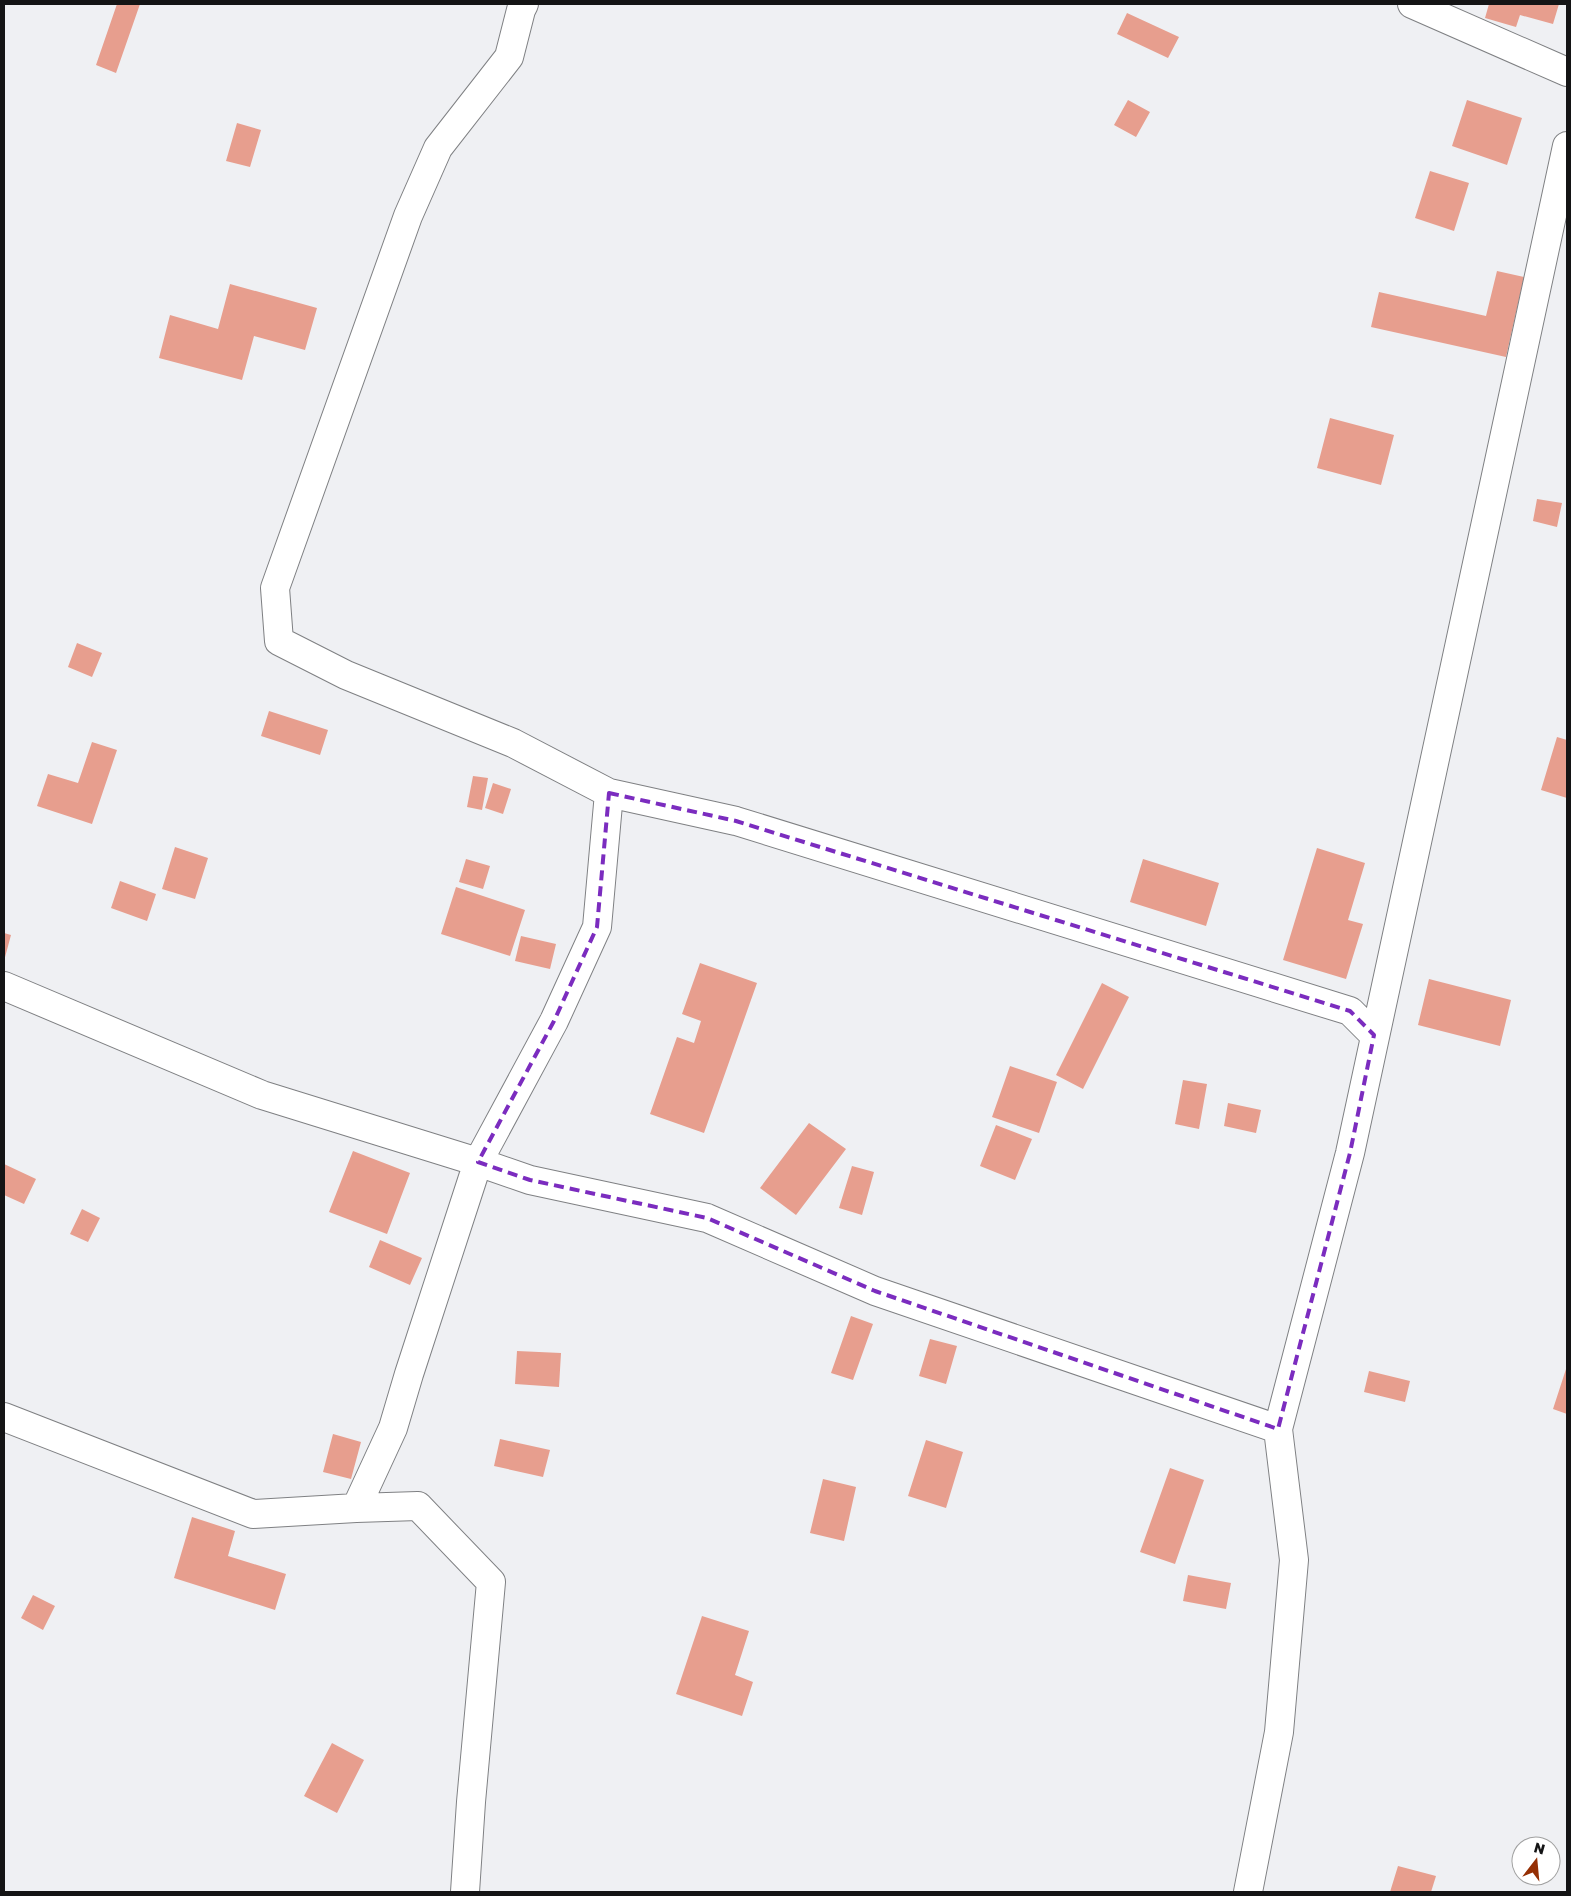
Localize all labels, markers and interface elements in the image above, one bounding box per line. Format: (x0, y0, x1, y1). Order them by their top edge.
north arrow (1511, 1836, 1561, 1886)
text: N (1532, 1838, 1547, 1858)

